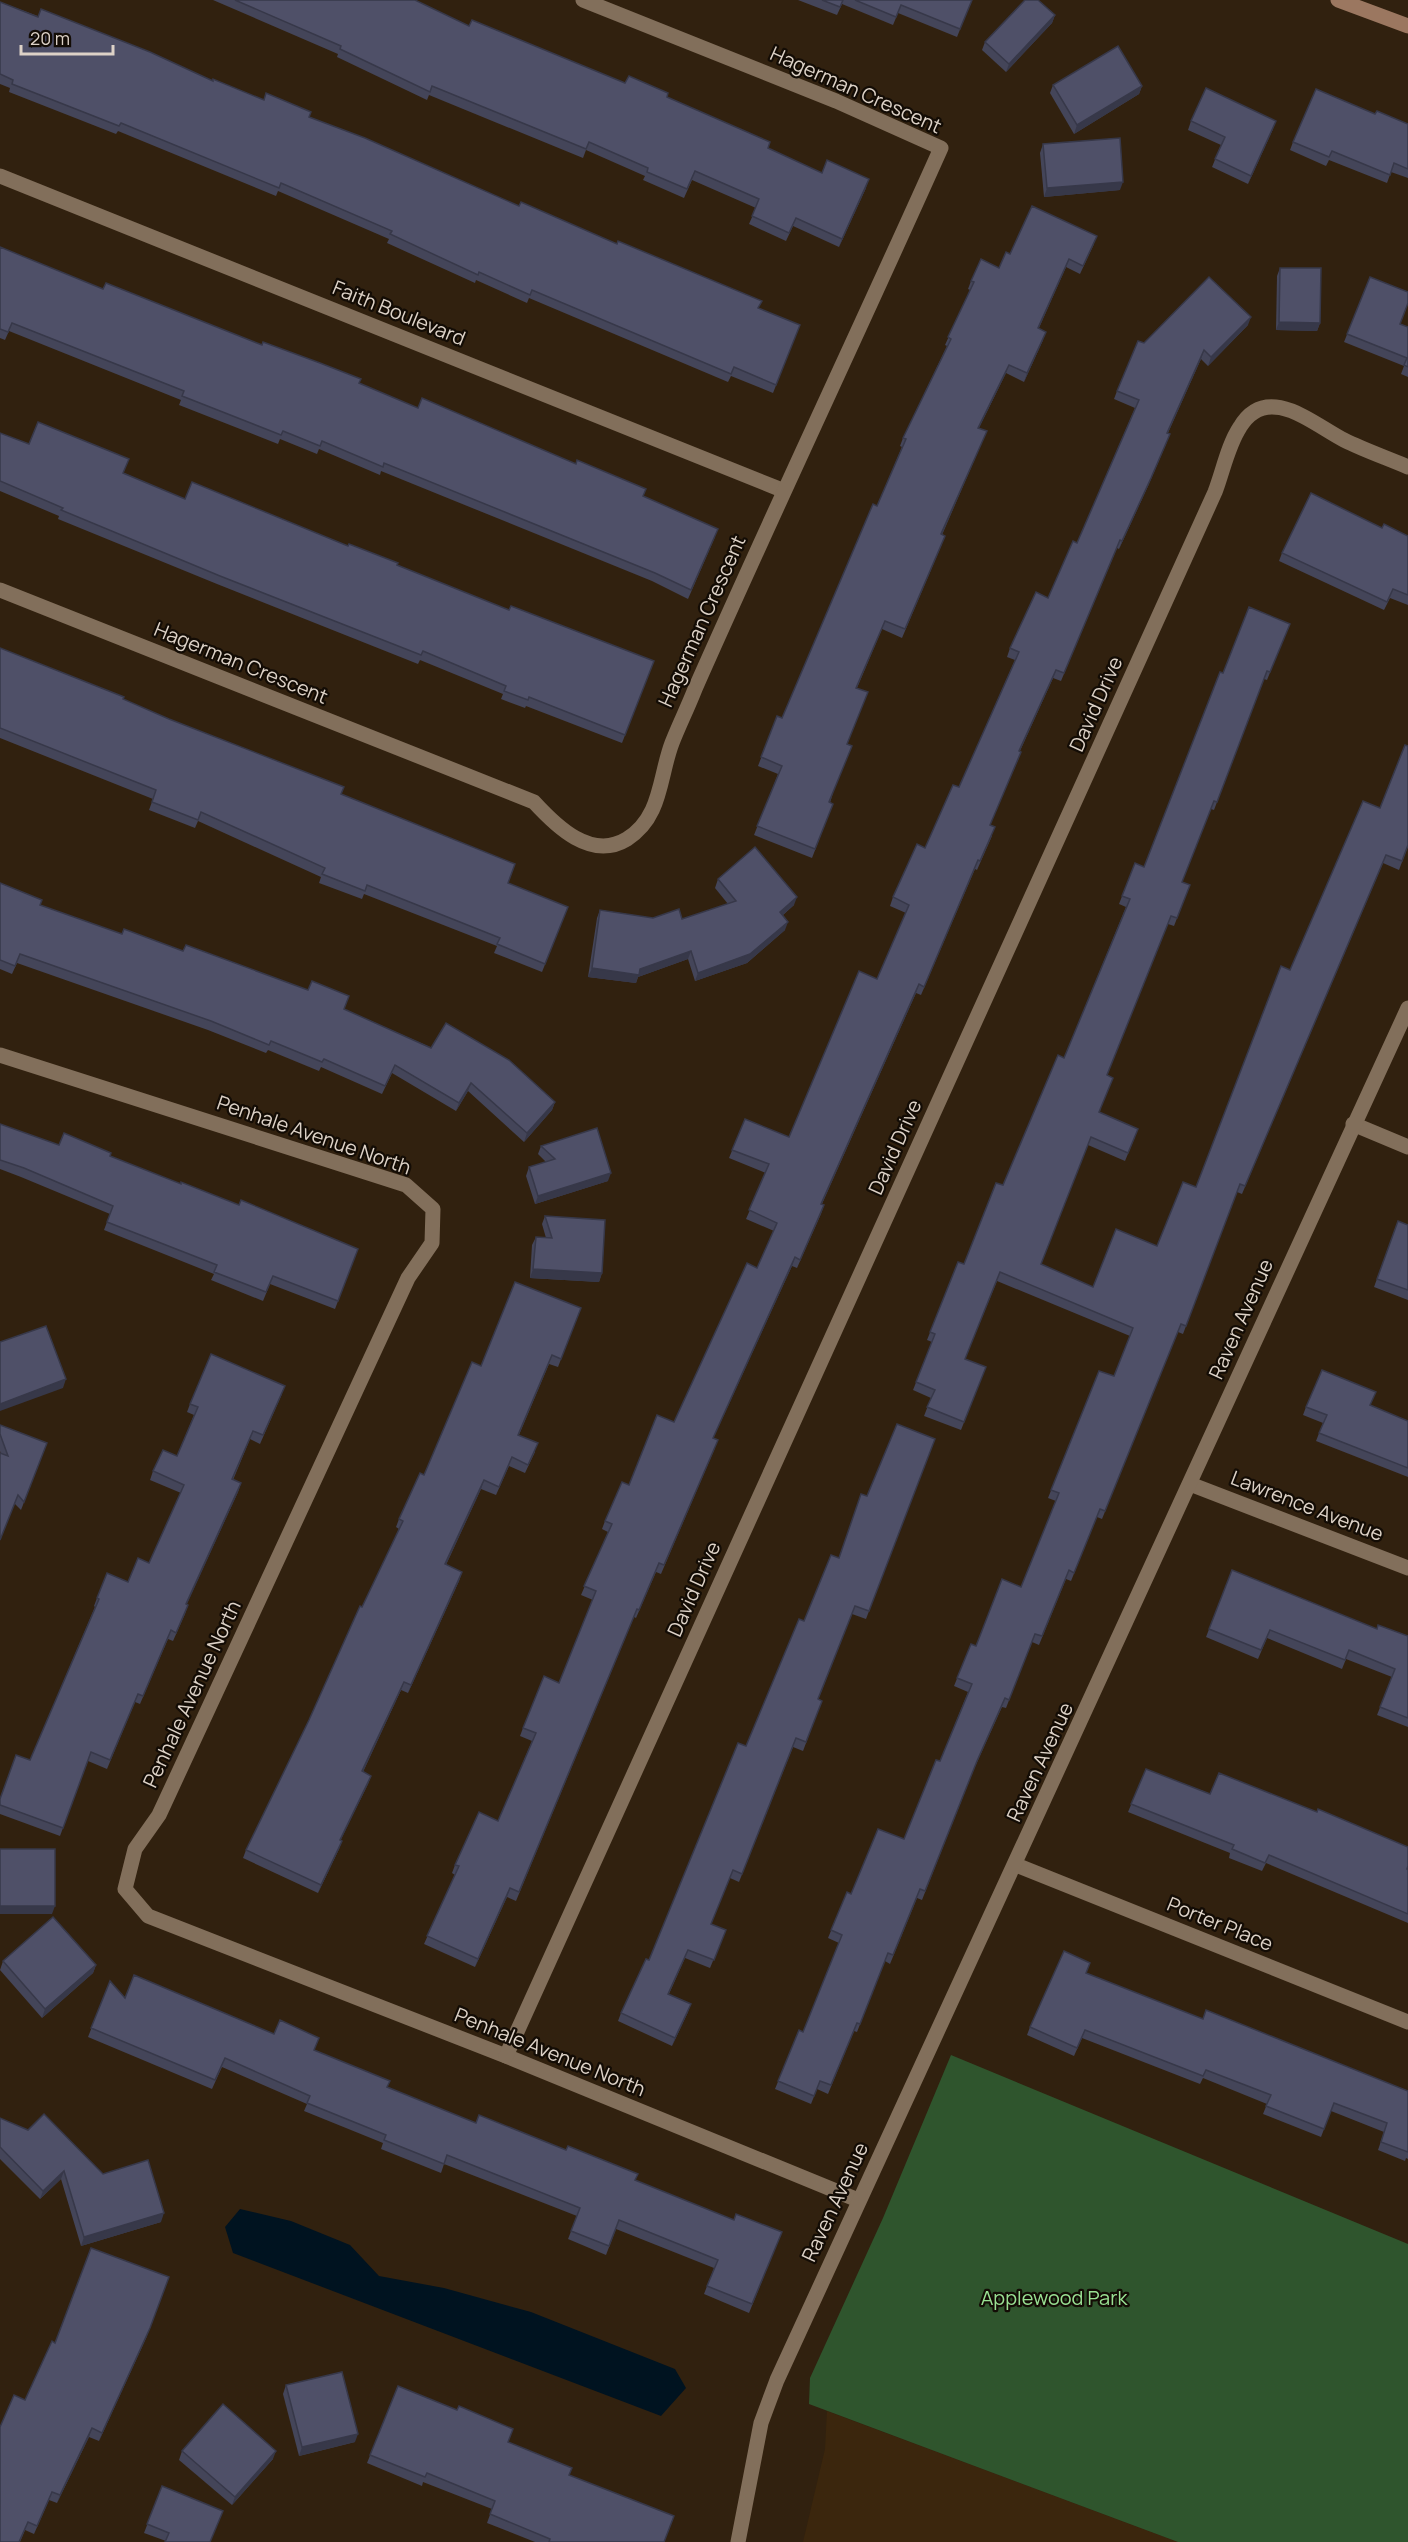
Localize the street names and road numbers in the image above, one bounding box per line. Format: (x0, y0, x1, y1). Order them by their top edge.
street label: Hagerman Crescent (766, 40, 946, 140)
street label: Faith Boulevard (329, 274, 470, 351)
street label: Hagerman Crescent (652, 531, 752, 711)
street label: Hagerman Crescent (150, 615, 332, 710)
street label: David Drive (1063, 652, 1129, 756)
street label: Penhale Avenue North (213, 1089, 415, 1180)
street label: David Drive (862, 1095, 928, 1199)
street label: Raven Avenue (1202, 1254, 1279, 1383)
street label: Lawrence Avenue (1227, 1464, 1387, 1547)
street label: David Drive (661, 1537, 727, 1641)
street label: Penhale Avenue North (136, 1596, 247, 1792)
street label: Raven Avenue (1000, 1698, 1079, 1826)
street label: Porter Place (1163, 1890, 1277, 1957)
street label: Penhale Avenue North (451, 2001, 650, 2102)
street label: Raven Avenue (795, 2138, 874, 2266)

